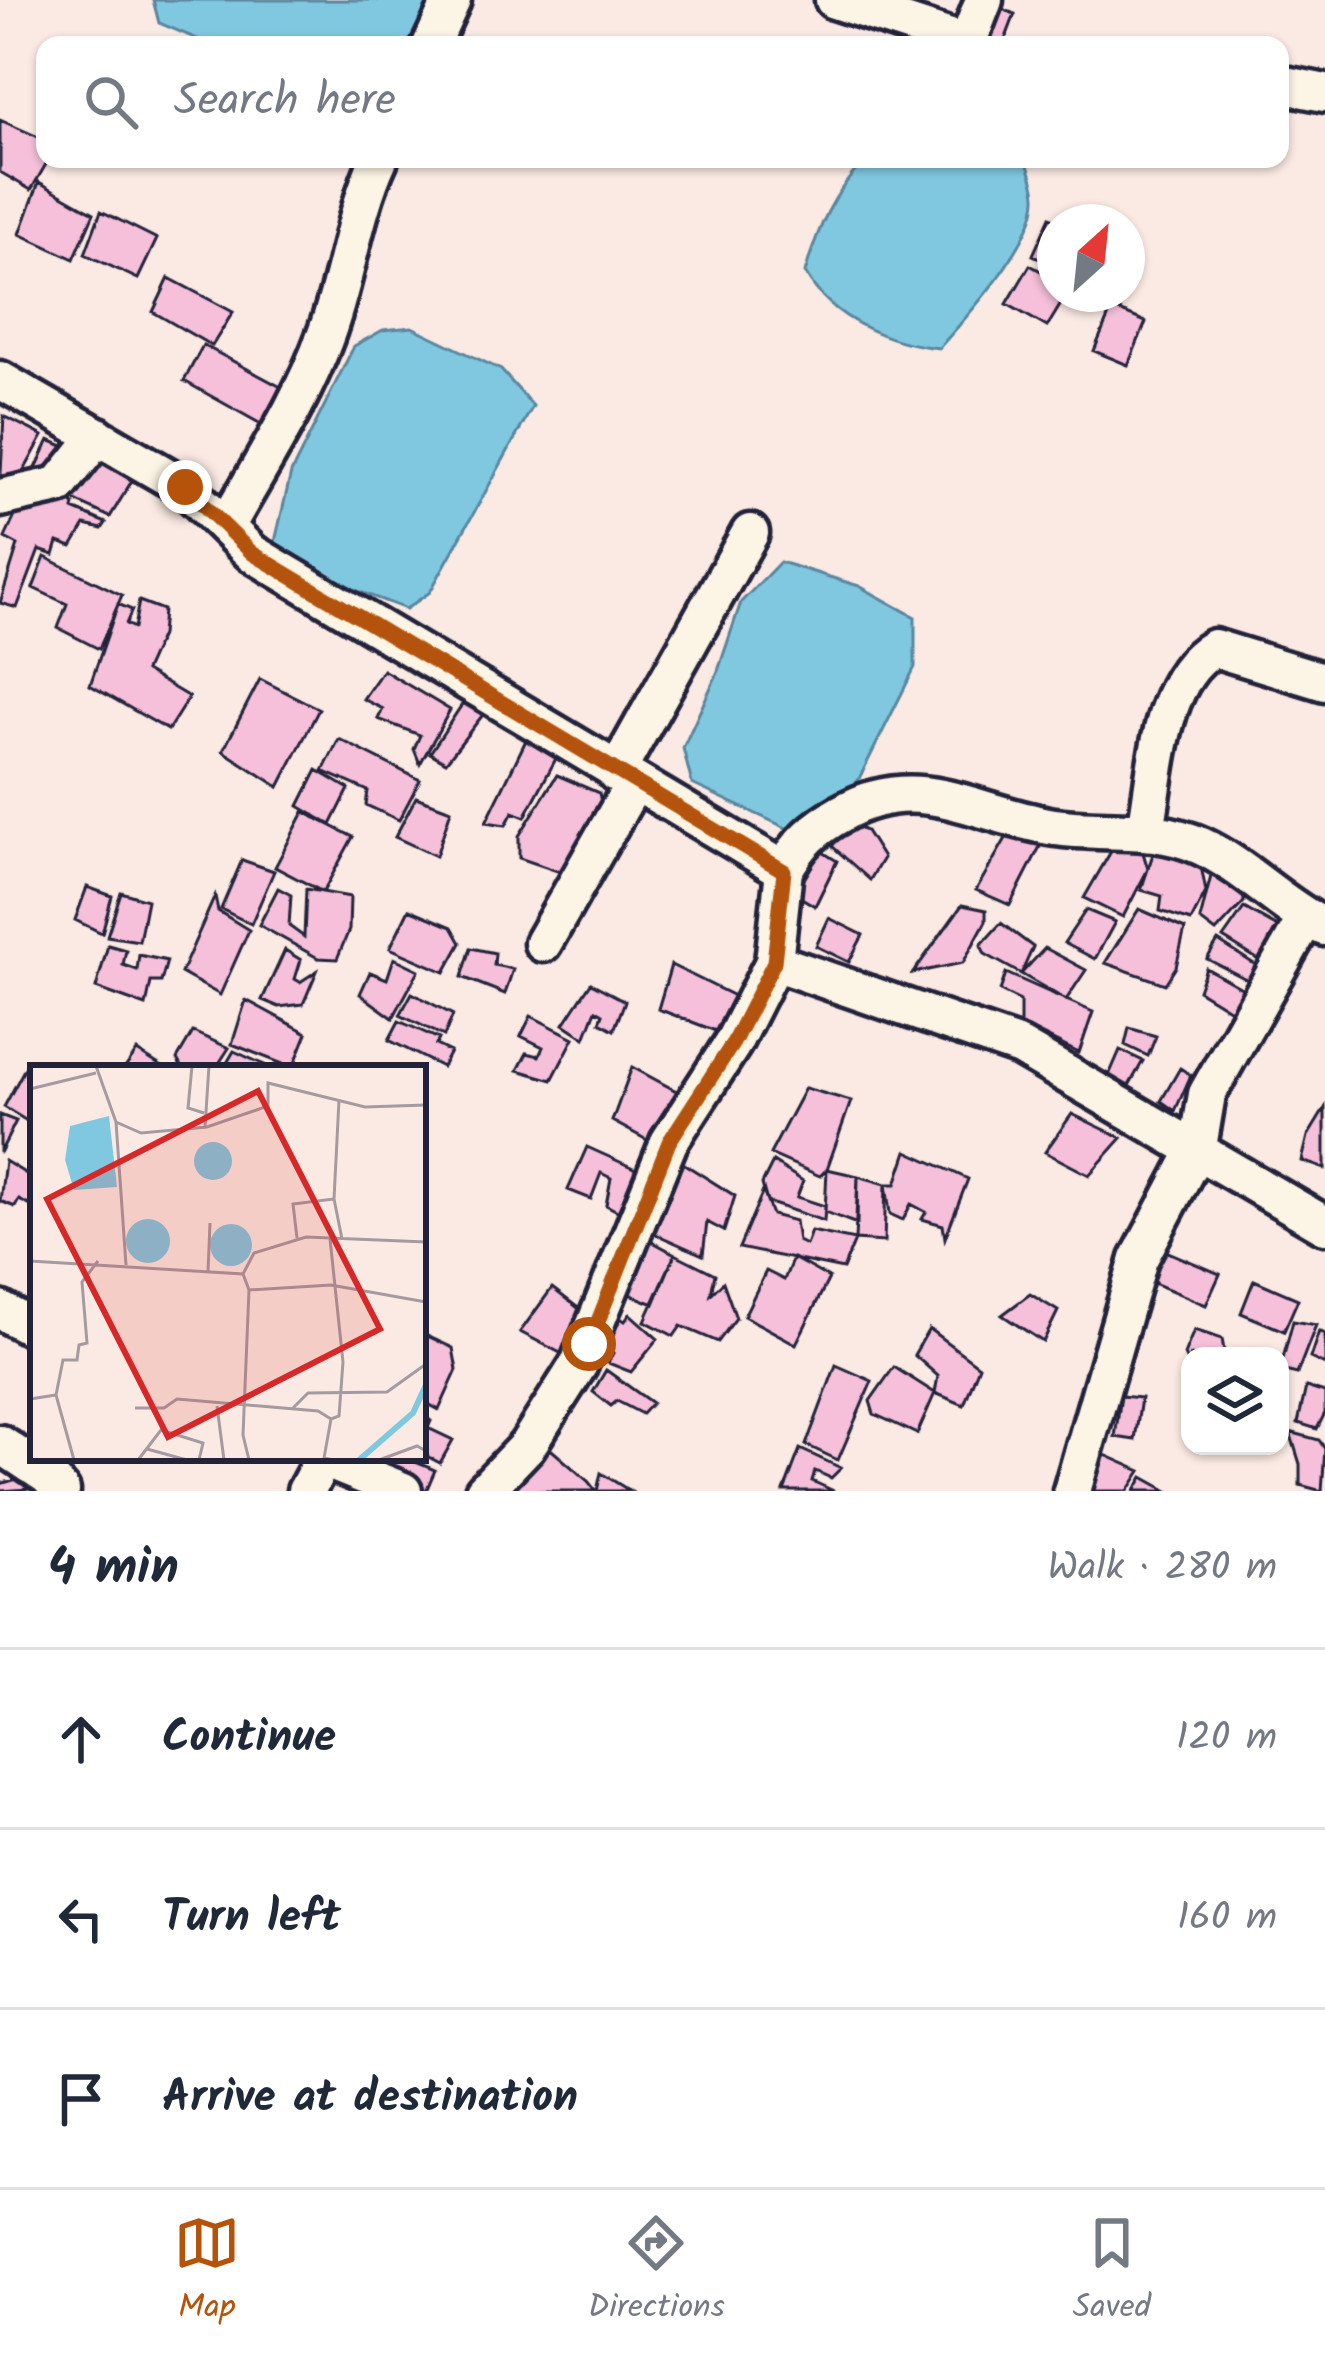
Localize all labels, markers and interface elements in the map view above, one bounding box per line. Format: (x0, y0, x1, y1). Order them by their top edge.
search box (36, 36, 1289, 168)
text: Search here (174, 66, 396, 138)
icon: search (78, 69, 144, 135)
north arrow (1037, 204, 1145, 312)
route end (158, 460, 212, 514)
inset map (30, 1065, 426, 1461)
route start (562, 1317, 616, 1371)
map controls (1181, 1347, 1289, 1455)
button: layers (1181, 1347, 1289, 1455)
text: 4 min (48, 1529, 179, 1610)
text: Walk · 280 m (1048, 1538, 1277, 1600)
text: Continue (162, 1703, 336, 1775)
icon: ahead (48, 1706, 114, 1772)
text: 120 m (1176, 1708, 1277, 1770)
text: Turn left (162, 1883, 341, 1955)
icon: left (48, 1886, 114, 1952)
text: 160 m (1177, 1888, 1277, 1950)
text: Arrive at destination (162, 2063, 578, 2135)
icon: arrive (48, 2066, 114, 2132)
tab: Map (174, 2210, 240, 2335)
tab: Directions (588, 2210, 725, 2335)
tab: Saved (1073, 2210, 1151, 2335)

